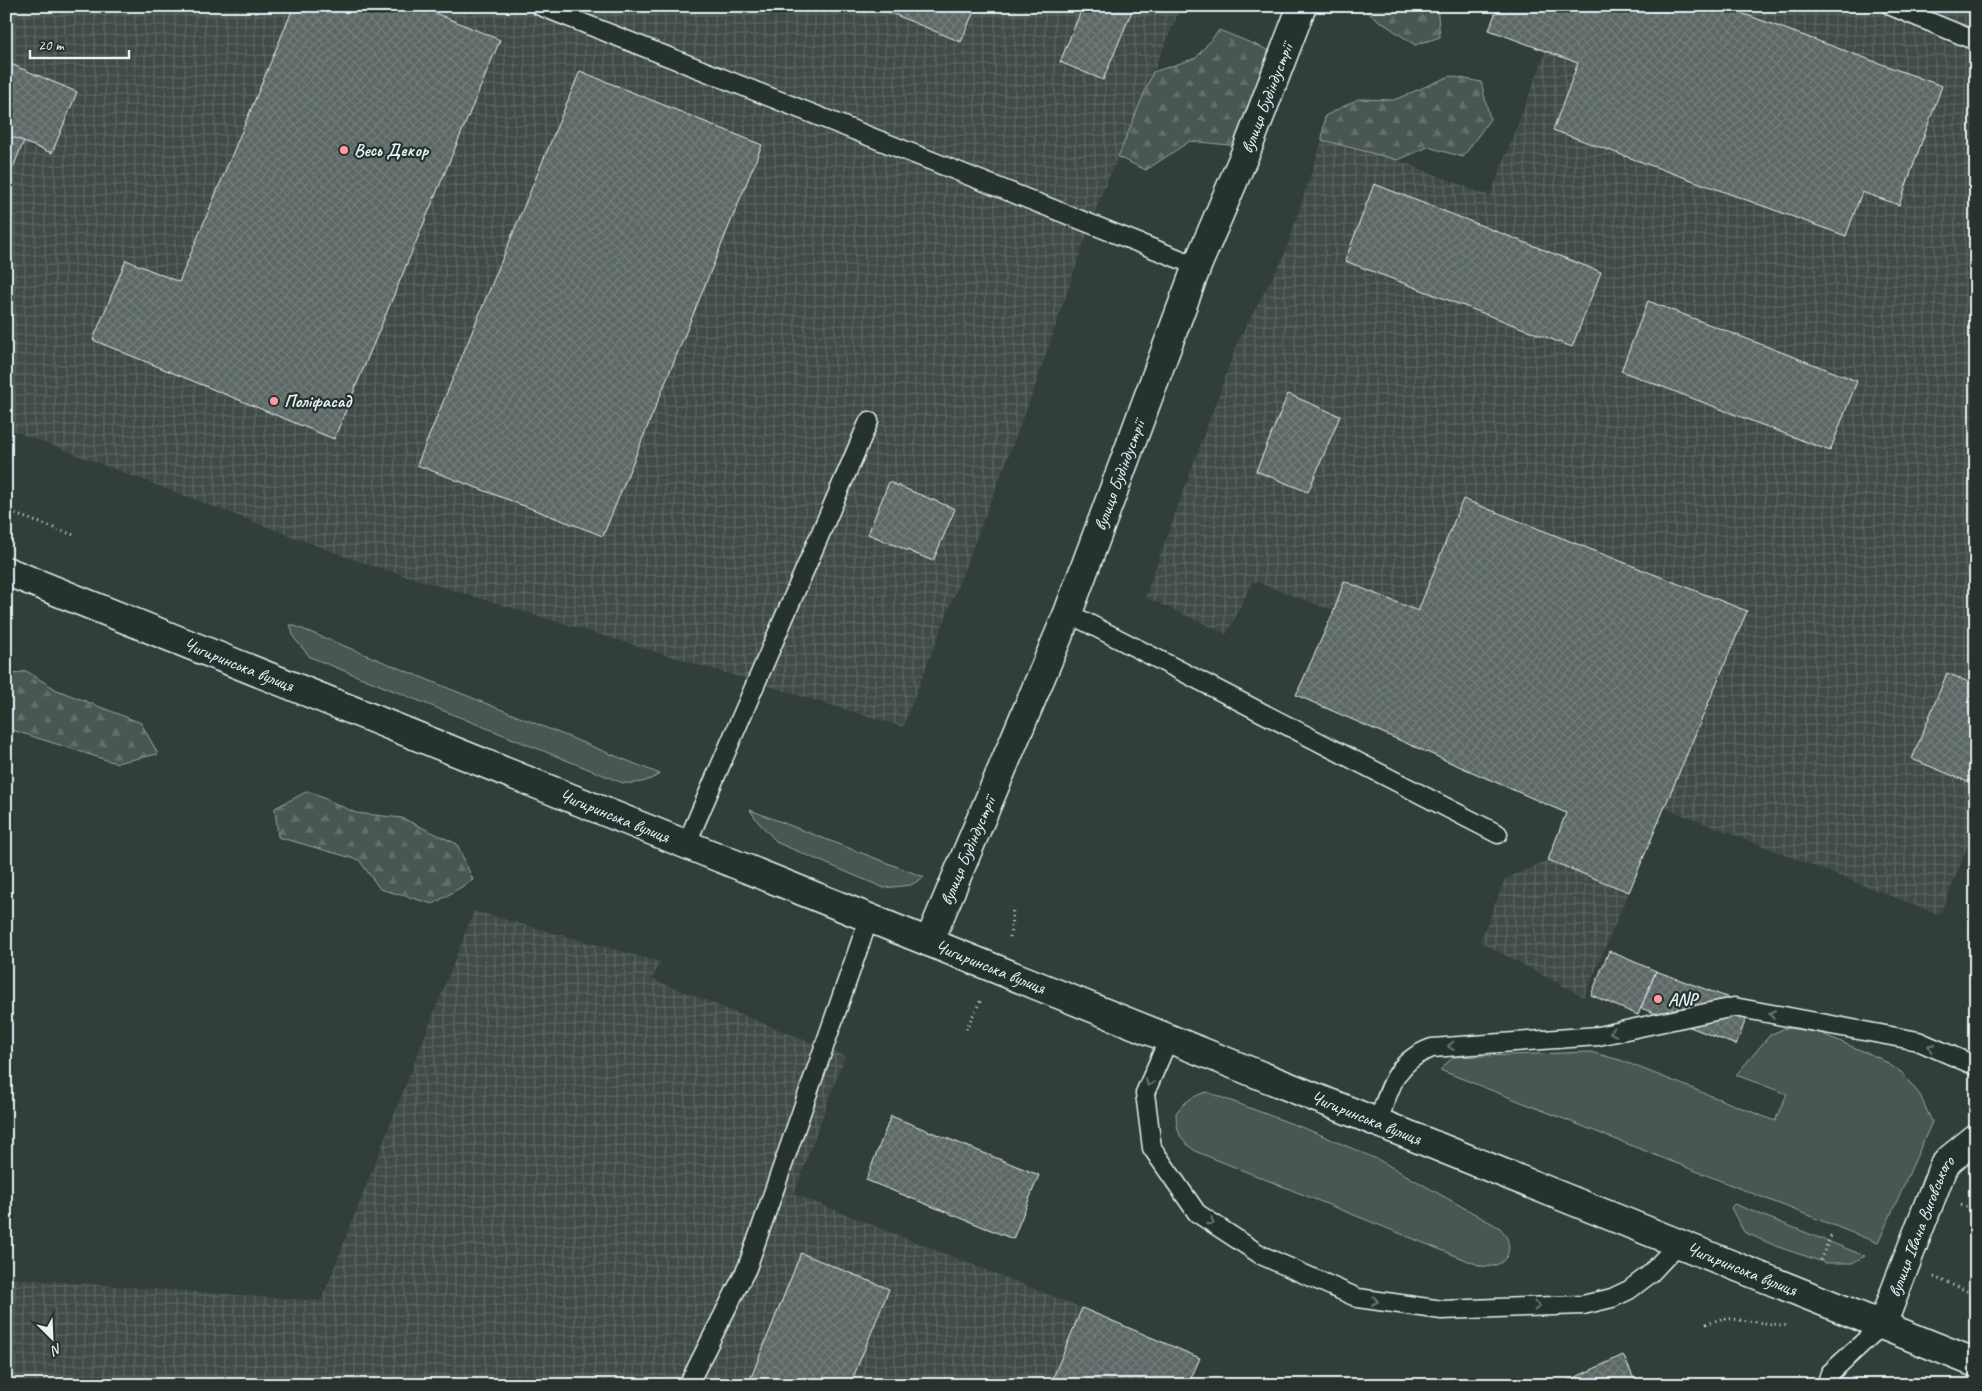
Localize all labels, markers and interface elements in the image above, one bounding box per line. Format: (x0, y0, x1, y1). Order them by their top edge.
scale bar (30, 28, 129, 60)
text: 20 m (38, 36, 65, 55)
street label: вулиця Будіндустрії (1236, 37, 1299, 157)
place label: Весь Декор (354, 139, 429, 161)
marker: Весь Декор (338, 144, 350, 156)
place label: Поліфасад (284, 390, 353, 412)
marker: Поліфасад (268, 395, 280, 407)
street label: вулиця Будіндустрії (1089, 414, 1151, 533)
street label: Чигиринська вулиця (181, 633, 299, 697)
street label: Чигиринська вулиця (556, 784, 674, 848)
street label: вулиця Будіндустрії (935, 790, 1002, 908)
street label: Чигиринська вулиця (932, 935, 1050, 999)
place label: ANP (1668, 988, 1699, 1010)
marker: ANP (1652, 993, 1664, 1005)
one-way arrow (1768, 1010, 1777, 1020)
one-way arrow (1609, 1027, 1617, 1037)
one-way arrow (1447, 1041, 1455, 1052)
one-way arrow (1927, 1042, 1936, 1053)
one-way arrow (1145, 1078, 1156, 1087)
street label: Чигиринська вулиця (1308, 1086, 1426, 1150)
street label: вулиця Івана Виговського (1883, 1150, 1960, 1300)
one-way arrow (1206, 1216, 1215, 1225)
street label: Чигиринська вулиця (1684, 1237, 1802, 1301)
one-way arrow (1371, 1295, 1380, 1305)
one-way arrow (1534, 1301, 1541, 1311)
north arrow (28, 1314, 78, 1364)
text: N (48, 1340, 65, 1360)

